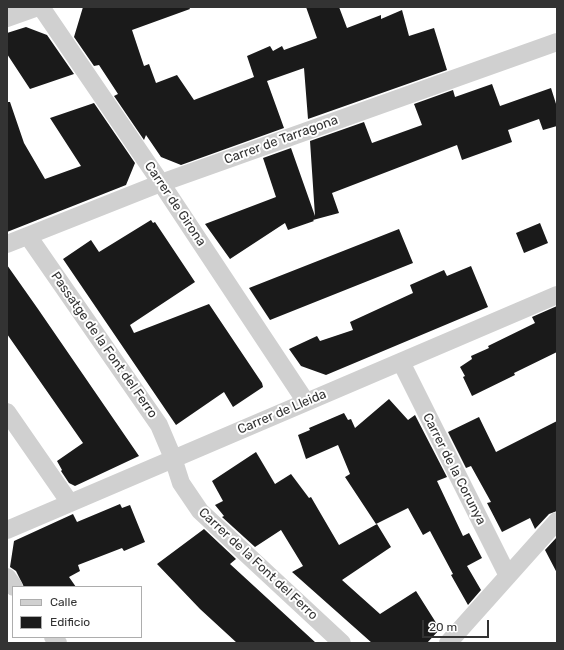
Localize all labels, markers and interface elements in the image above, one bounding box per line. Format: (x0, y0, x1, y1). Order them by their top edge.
street label: Carrer de Tarragona (222, 112, 340, 168)
street label: Carrer de Girona (141, 159, 209, 249)
street label: Passatge de la Font del Ferro (47, 269, 161, 421)
street label: Carrer de Lleida (235, 386, 329, 438)
street label: Carrer de la Corunya (419, 410, 489, 528)
street label: Carrer de la Font del Ferro (195, 505, 321, 623)
legend (12, 586, 142, 638)
text: Calle (50, 595, 77, 609)
scale bar (424, 612, 491, 638)
text: Edificio (50, 615, 90, 629)
text: 20 m (429, 620, 457, 634)

